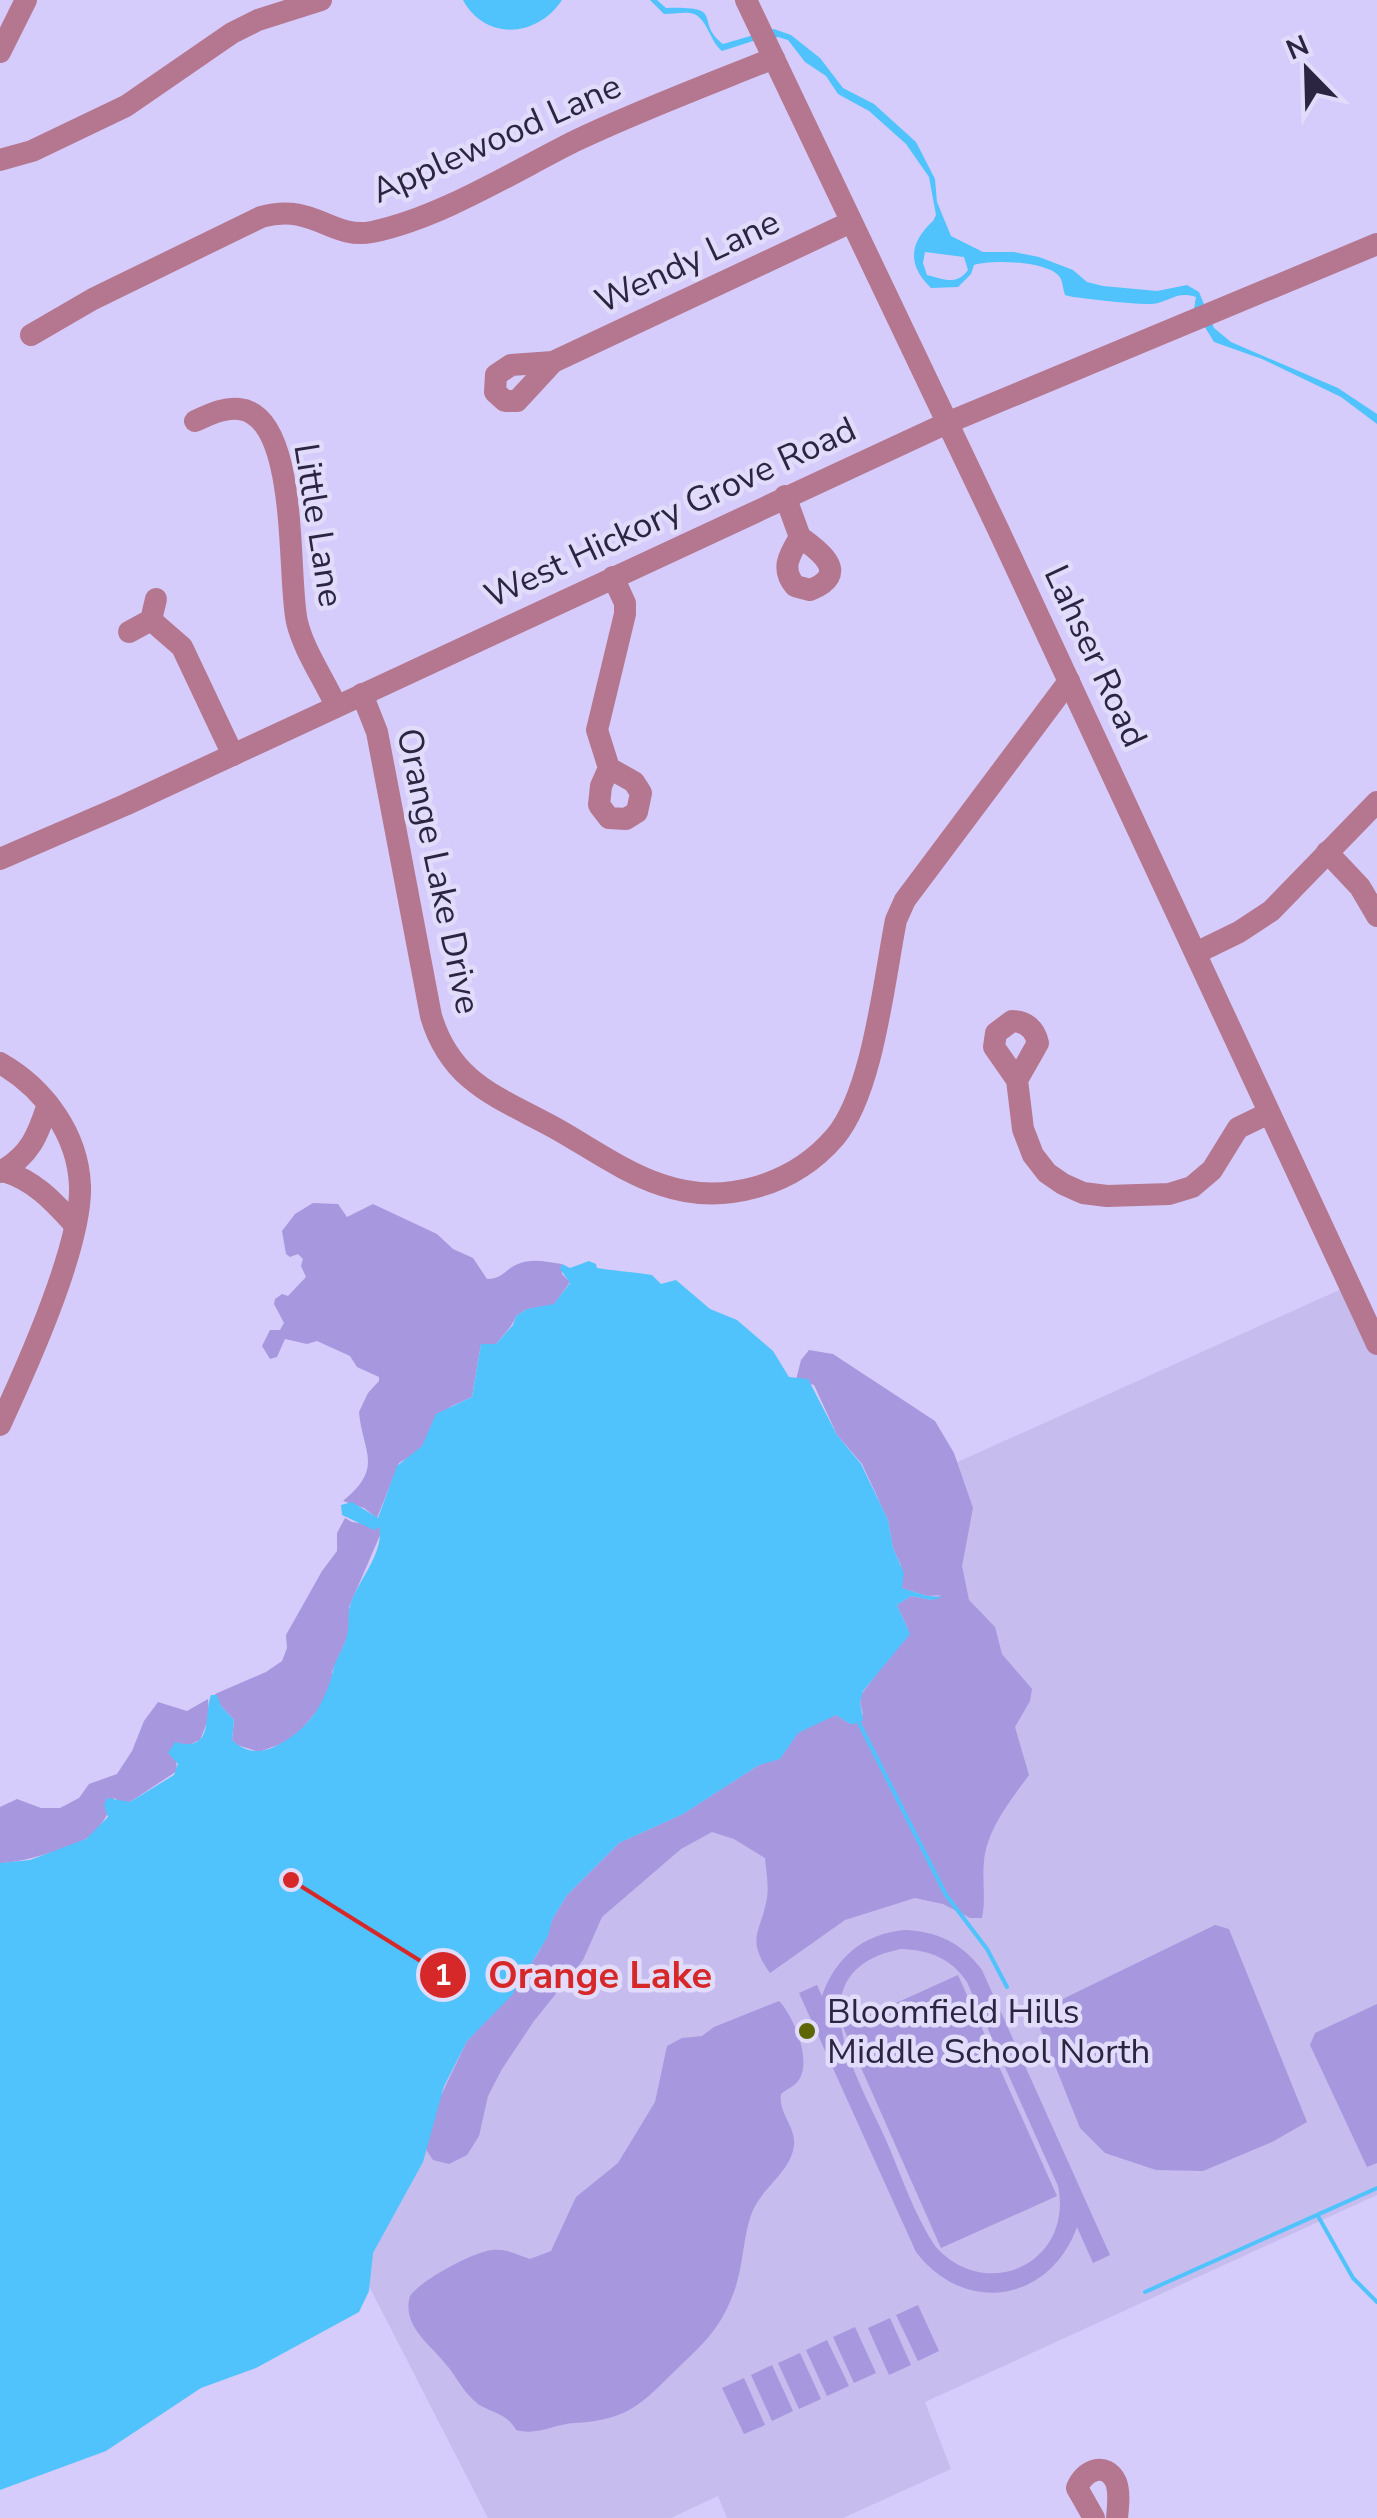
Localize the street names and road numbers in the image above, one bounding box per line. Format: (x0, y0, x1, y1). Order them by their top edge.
street label: Applewood Lane (364, 62, 628, 215)
street label: Wendy Lane (587, 198, 787, 325)
street label: West Hickory Grove Road (477, 406, 864, 619)
street label: Little Lane (282, 440, 355, 610)
street label: Lahser Road (1033, 558, 1158, 755)
street label: Orange Lake Drive (385, 724, 492, 1018)

